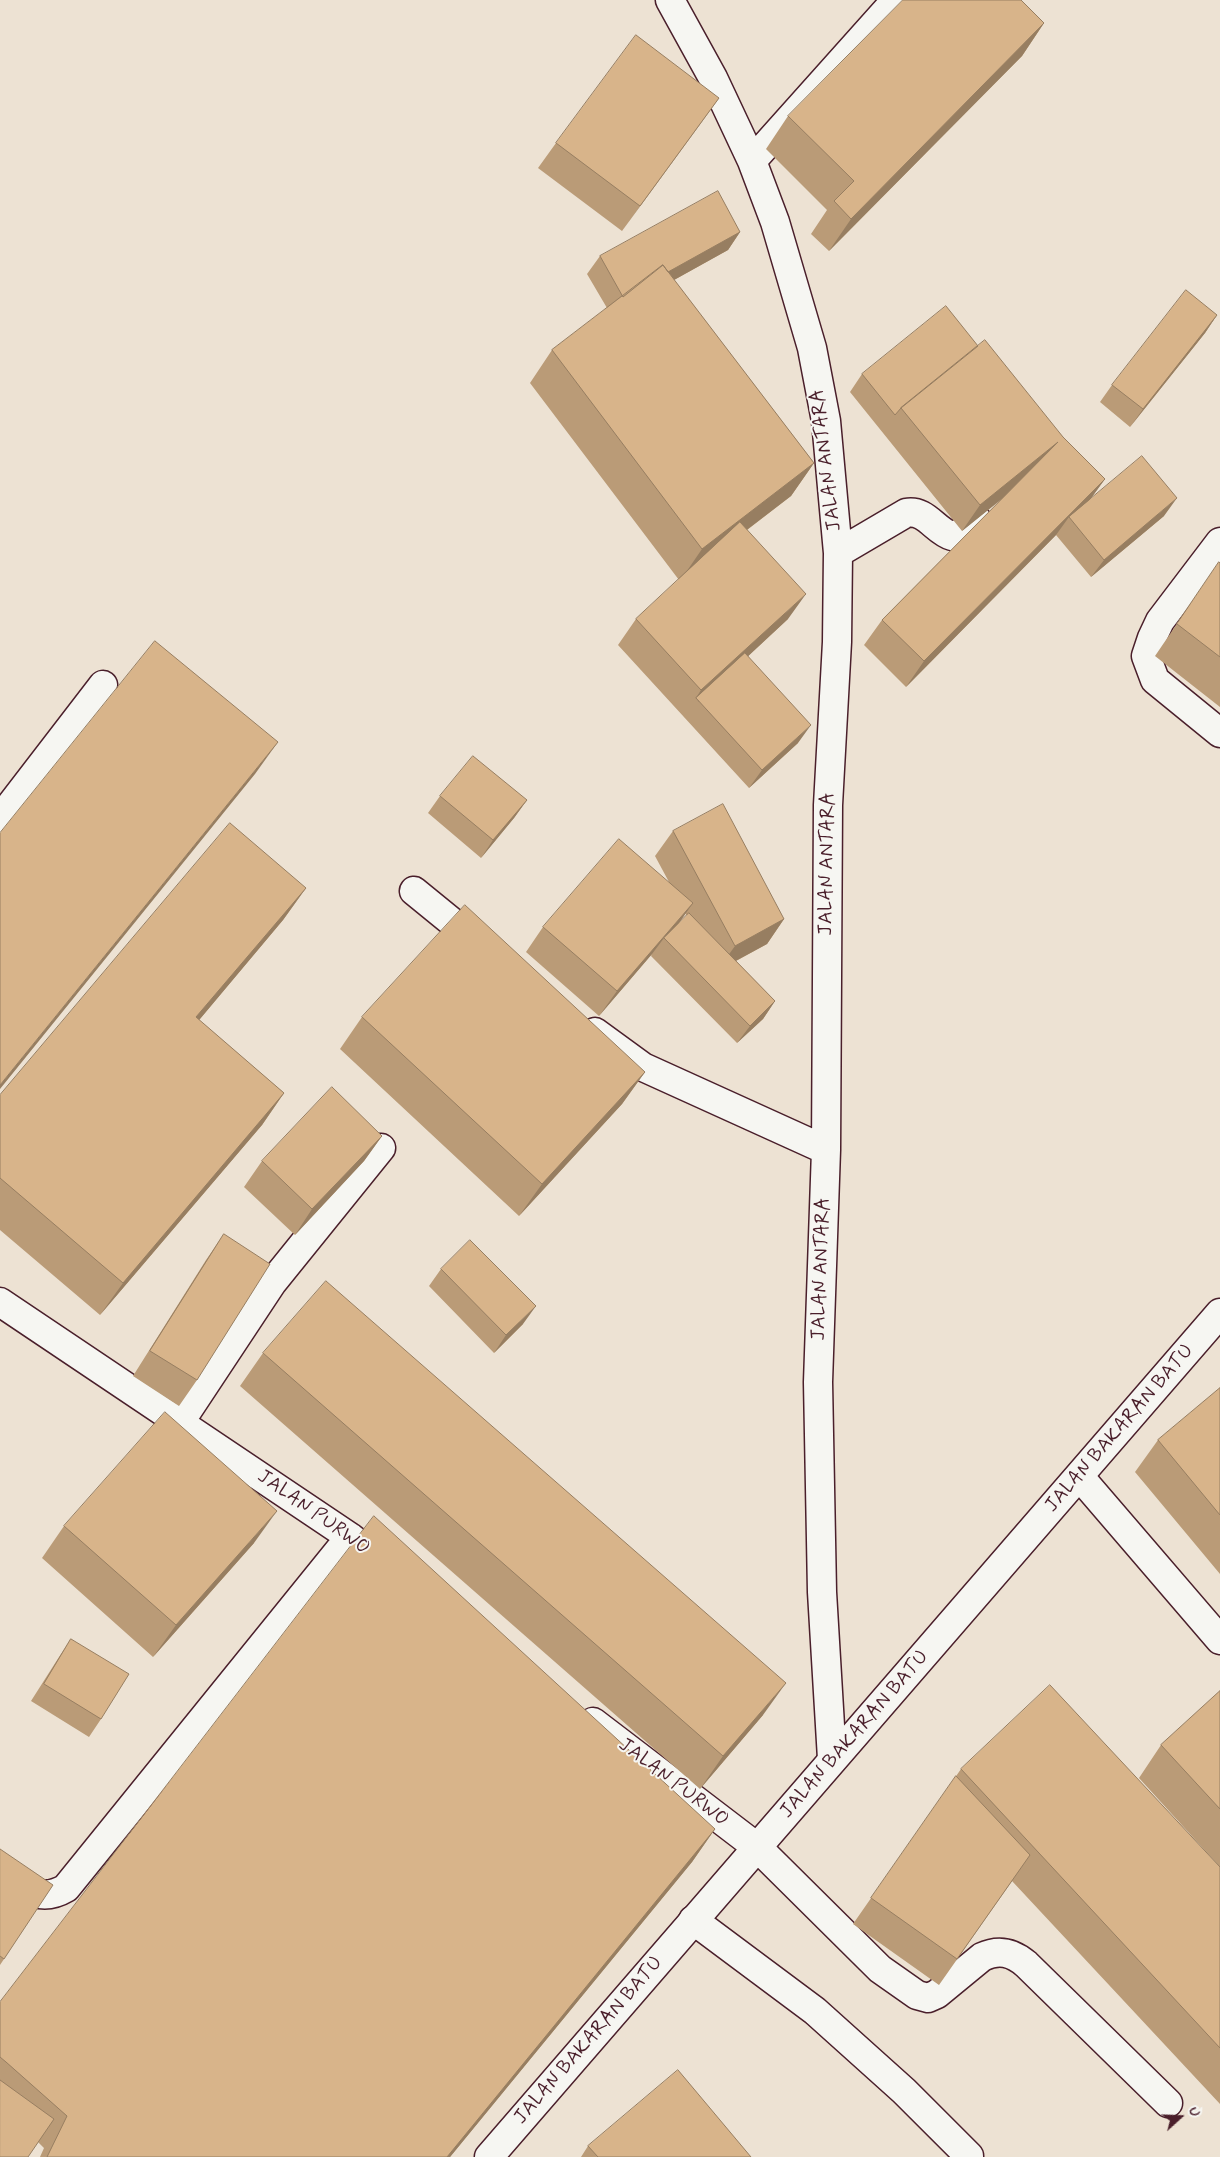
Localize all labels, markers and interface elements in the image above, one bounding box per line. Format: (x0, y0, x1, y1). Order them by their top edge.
street label: JALAN ANTARA (806, 387, 848, 533)
street label: JALAN ANTARA (815, 792, 841, 936)
street label: JALAN ANTARA (808, 1197, 836, 1341)
street label: JALAN BAKARAN BATU (1041, 1340, 1199, 1518)
street label: JALAN PURWO (252, 1465, 374, 1561)
street label: JALAN BAKARAN BATU (776, 1646, 934, 1824)
street label: JALAN PURWO (613, 1734, 733, 1832)
street label: JALAN BAKARAN BATU (510, 1952, 668, 2130)
north arrow (1155, 2092, 1205, 2142)
text: U (1184, 2105, 1204, 2119)

